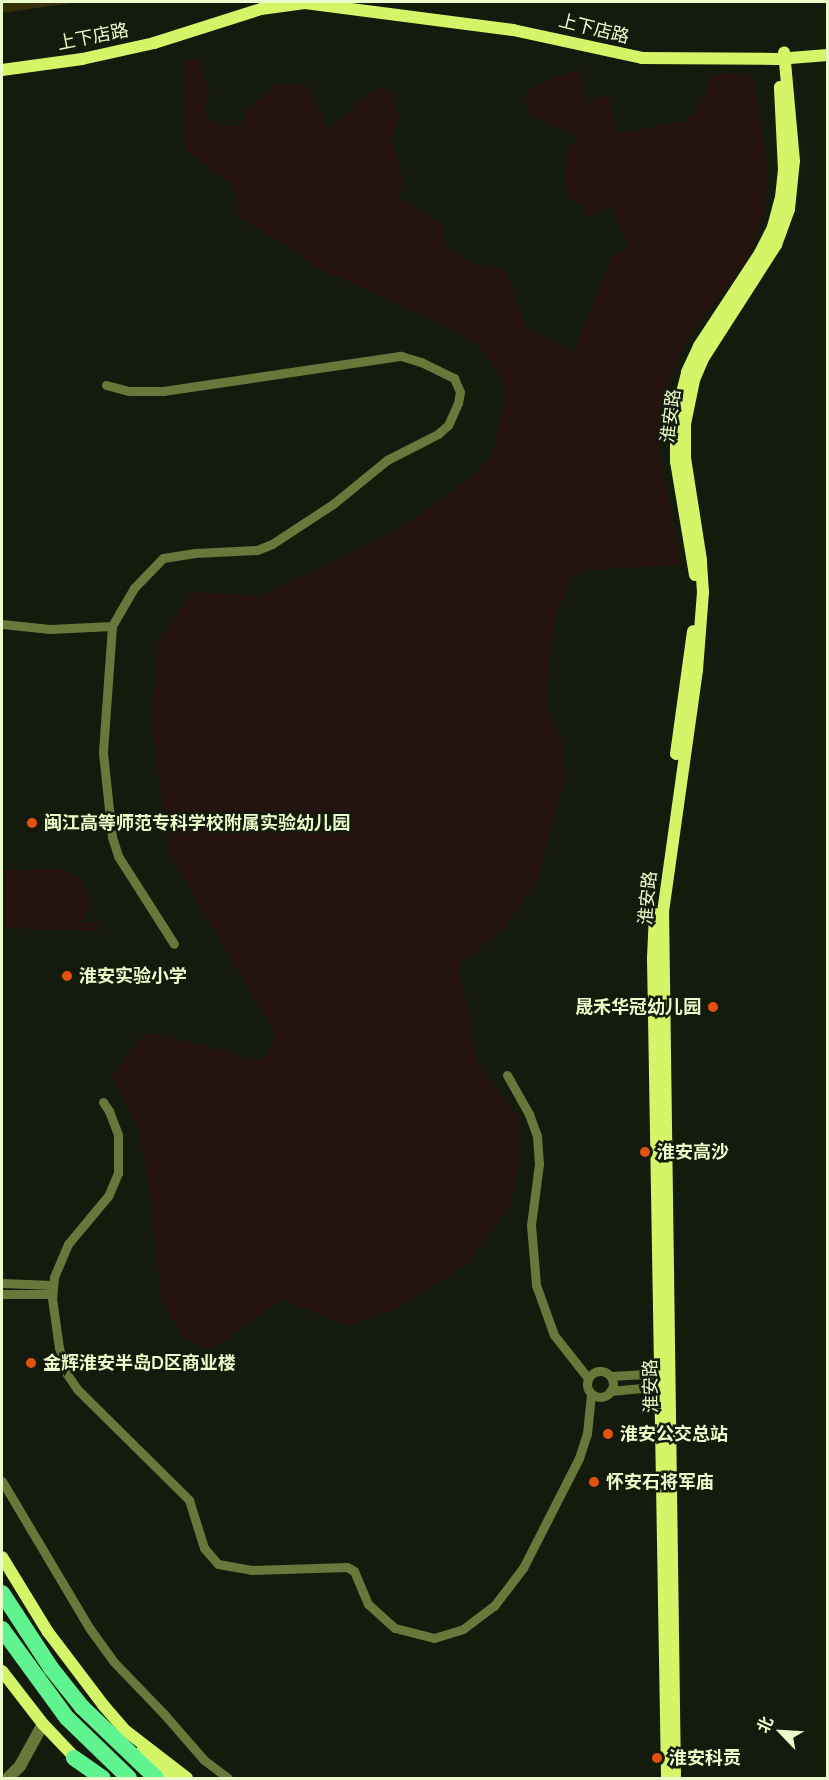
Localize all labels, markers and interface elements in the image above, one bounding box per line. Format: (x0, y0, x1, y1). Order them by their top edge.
street label: 上下店路 (556, 10, 632, 48)
street label: 上下店路 (56, 20, 130, 54)
street label: 淮安路 (657, 388, 685, 444)
place label: 闽江高等师范专科学校附属实验幼儿园 (44, 812, 350, 834)
marker: 闽江高等师范专科学校附属实验幼儿园 (25, 816, 39, 830)
street label: 淮安路 (635, 870, 661, 926)
place label: 淮安实验小学 (79, 965, 187, 987)
marker: 淮安实验小学 (60, 969, 74, 983)
place label: 晟禾华冠幼儿园 (575, 996, 701, 1018)
marker: 晟禾华冠幼儿园 (706, 1000, 720, 1014)
place label: 淮安高沙 (657, 1141, 729, 1163)
marker: 淮安高沙 (638, 1145, 652, 1159)
place label: 金辉淮安半岛D区商业楼 (43, 1352, 236, 1374)
marker: 金辉淮安半岛D区商业楼 (24, 1356, 38, 1370)
street label: 淮安路 (640, 1359, 662, 1413)
place label: 淮安公交总站 (620, 1423, 728, 1445)
marker: 淮安公交总站 (601, 1427, 615, 1441)
place label: 怀安石将军庙 (606, 1471, 714, 1493)
marker: 怀安石将军庙 (587, 1475, 601, 1489)
north arrow (751, 1702, 811, 1762)
text: 北 (752, 1713, 777, 1736)
place label: 淮安科贡 (669, 1747, 741, 1769)
marker: 淮安科贡 (650, 1751, 664, 1765)

